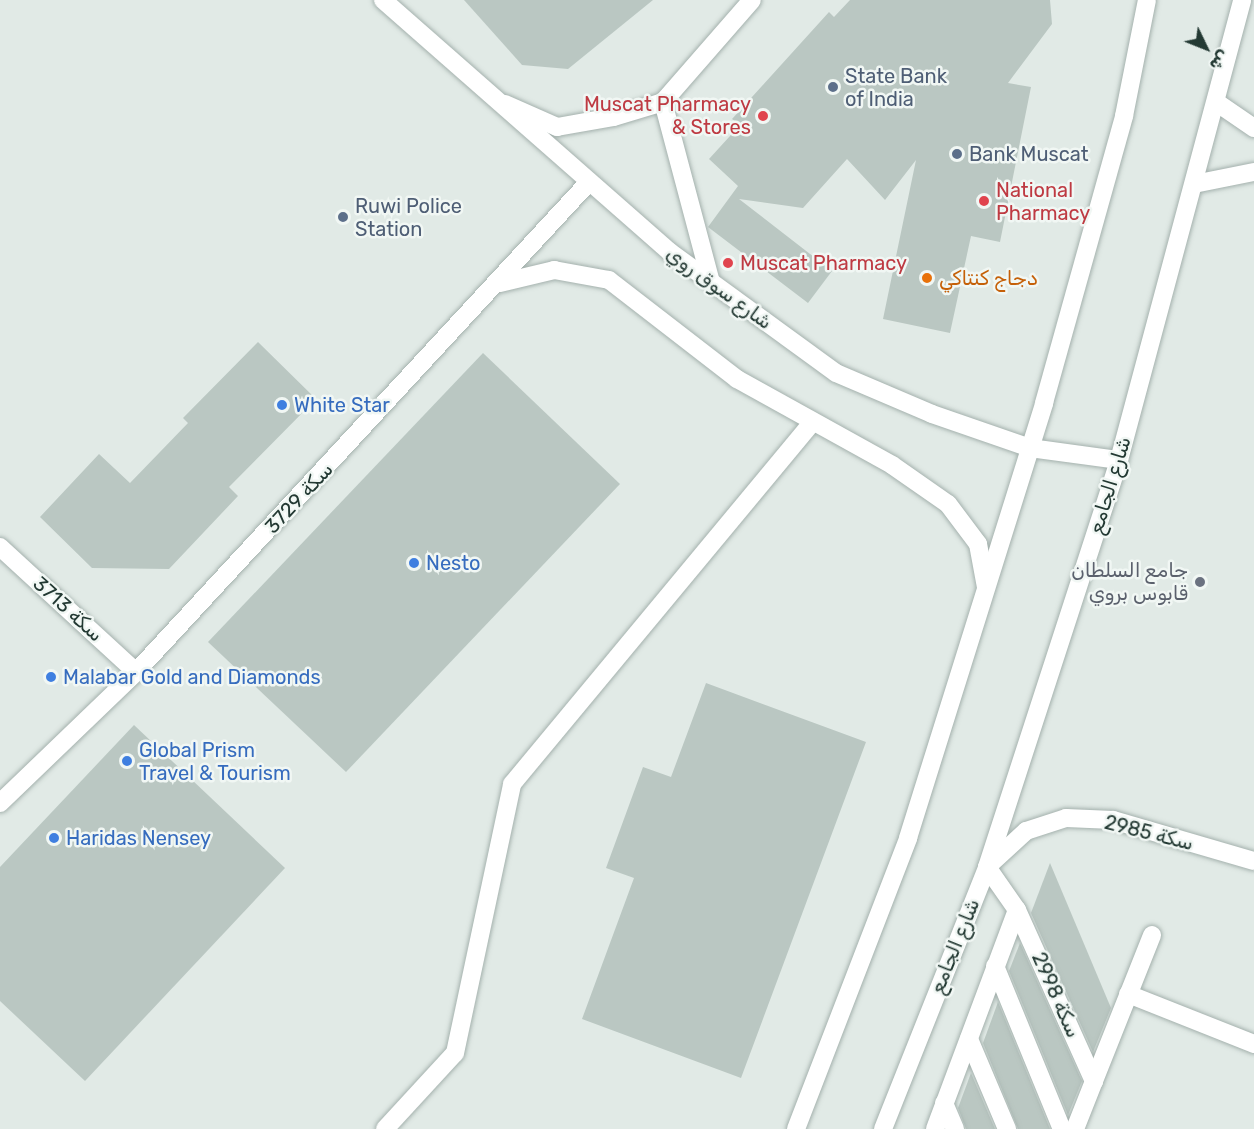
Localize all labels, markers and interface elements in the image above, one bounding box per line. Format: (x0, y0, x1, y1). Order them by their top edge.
north arrow (1176, 18, 1236, 78)
text: ش (1206, 47, 1233, 75)
place label: State Bank of India (845, 64, 947, 111)
marker: State Bank of India (826, 80, 840, 94)
place label: Muscat Pharmacy & Stores (584, 92, 751, 139)
marker: Muscat Pharmacy & Stores (756, 109, 770, 123)
place label: Bank Muscat (969, 142, 1089, 166)
marker: Bank Muscat (950, 147, 964, 161)
place label: National Pharmacy (996, 178, 1090, 225)
place label: Ruwi Police Station (355, 194, 462, 241)
marker: National Pharmacy (977, 194, 991, 208)
marker: Ruwi Police Station (336, 210, 350, 224)
street label: شارع سوق روي (661, 242, 777, 334)
place label: Muscat Pharmacy (740, 251, 907, 275)
marker: Muscat Pharmacy (721, 256, 735, 270)
place label: دجاج كنتاكي (939, 266, 1038, 290)
marker: دجاج كنتاكي (920, 271, 934, 285)
place label: White Star (294, 393, 390, 417)
marker: White Star (275, 398, 289, 412)
street label: شارع الجامع (1084, 434, 1136, 536)
street label: سكة 3729 (260, 457, 338, 539)
place label: Nesto (426, 551, 481, 575)
marker: Nesto (407, 556, 421, 570)
place label: جامع السلطان قابوس بروي (1071, 558, 1188, 605)
street label: سكة 3713 (28, 571, 108, 647)
marker: جامع السلطان قابوس بروي (1193, 575, 1207, 589)
place label: Malabar Gold and Diamonds (63, 665, 321, 689)
marker: Malabar Gold and Diamonds (44, 670, 58, 684)
place label: Global Prism Travel & Tourism (139, 738, 291, 785)
marker: Global Prism Travel & Tourism (120, 754, 134, 768)
street label: سكة 2985 (1102, 810, 1196, 856)
place label: Haridas Nensey (66, 826, 211, 850)
marker: Haridas Nensey (47, 831, 61, 845)
street label: شارع الجامع (925, 895, 985, 997)
street label: سكة 2998 (1027, 949, 1085, 1041)

